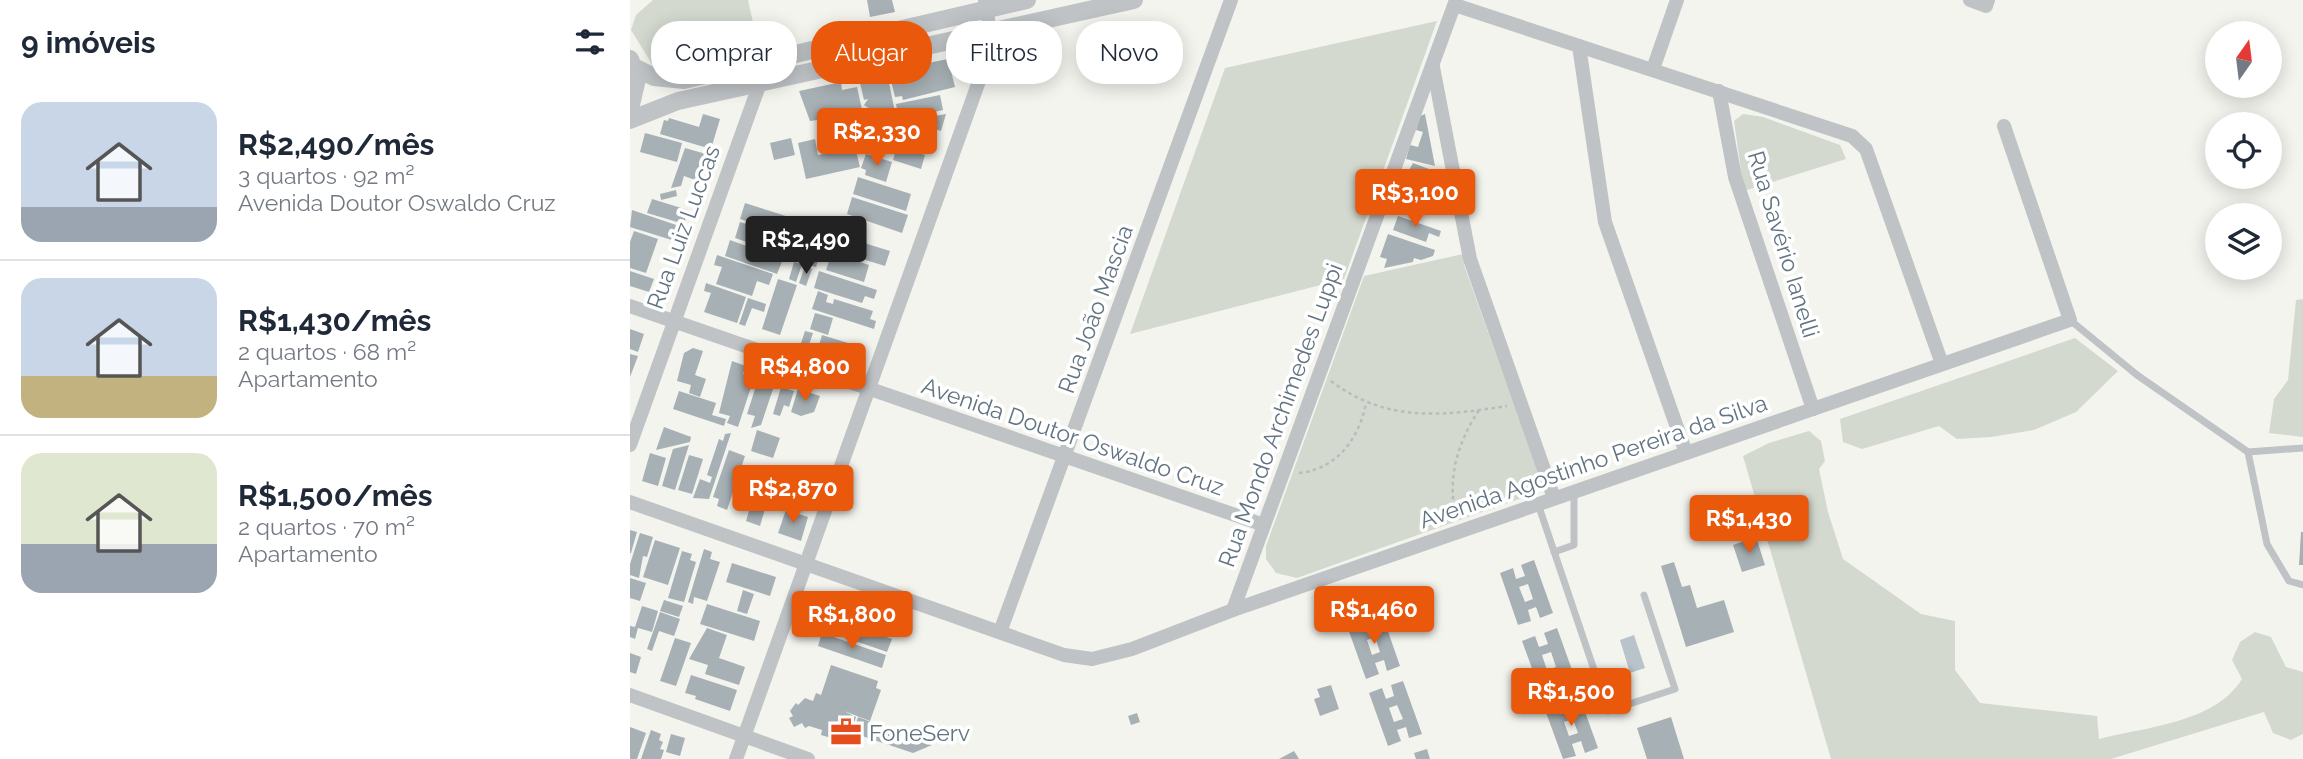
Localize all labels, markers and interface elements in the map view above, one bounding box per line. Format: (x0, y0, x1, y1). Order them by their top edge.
chip: Comprar (651, 21, 797, 84)
chip: Alugar (811, 21, 932, 84)
chip: Filtros (946, 21, 1062, 84)
chip: Novo (1076, 21, 1183, 84)
north arrow (2205, 21, 2282, 98)
map controls (2205, 21, 2282, 280)
icon: filters (571, 23, 609, 61)
text: 9 imóveis (21, 25, 156, 60)
pin: R$2,330 (812, 108, 942, 168)
button: locate (2205, 112, 2282, 189)
text: R$2,330 (833, 117, 921, 144)
text: R$2,490/mês (238, 127, 434, 162)
icon: home (77, 130, 161, 214)
street label: Rua Luiz Luccas (641, 142, 725, 312)
street label: Rua Savério Ianelli (1743, 147, 1825, 341)
text: 3 quartos · 92 m² (238, 162, 414, 189)
pin: R$3,100 (1350, 170, 1480, 229)
text: R$3,100 (1371, 178, 1459, 205)
text: Avenida Doutor Oswaldo Cruz (238, 189, 556, 216)
button: layers (2205, 203, 2282, 280)
pin: R$2,490 (741, 216, 871, 276)
street label: Rua João Mascia (1052, 221, 1138, 397)
text: R$2,490 (762, 225, 851, 252)
street label: Rua Mondo Archimedes Luppi (1212, 259, 1348, 571)
text: R$1,430/mês (238, 303, 431, 338)
icon: home (77, 306, 161, 390)
text: 2 quartos · 68 m² (238, 338, 416, 365)
pin: R$4,800 (740, 344, 870, 403)
text: R$4,800 (760, 352, 850, 379)
text: Apartamento (238, 365, 378, 392)
street label: Avenida Doutor Oswaldo Cruz (918, 372, 1228, 500)
street label: Avenida Agostinho Pereira da Silva (1416, 389, 1770, 533)
pin: R$2,870 (728, 466, 858, 525)
text: R$2,870 (748, 474, 838, 501)
text: R$1,500/mês (238, 478, 433, 513)
icon: home (77, 481, 161, 565)
pin: R$1,430 (1684, 496, 1814, 555)
text: R$1,430 (1706, 504, 1792, 531)
text: 2 quartos · 70 m² (238, 513, 415, 540)
text: Apartamento (238, 540, 378, 567)
pin: R$1,460 (1309, 586, 1439, 646)
pin: R$1,800 (787, 592, 917, 651)
text: R$1,460 (1330, 595, 1418, 622)
text: R$1,800 (808, 600, 896, 627)
pin: R$1,500 (1506, 668, 1636, 728)
text: R$1,500 (1527, 677, 1615, 704)
office icon: FoneServ (829, 715, 863, 749)
place label: FoneServ (869, 719, 970, 746)

